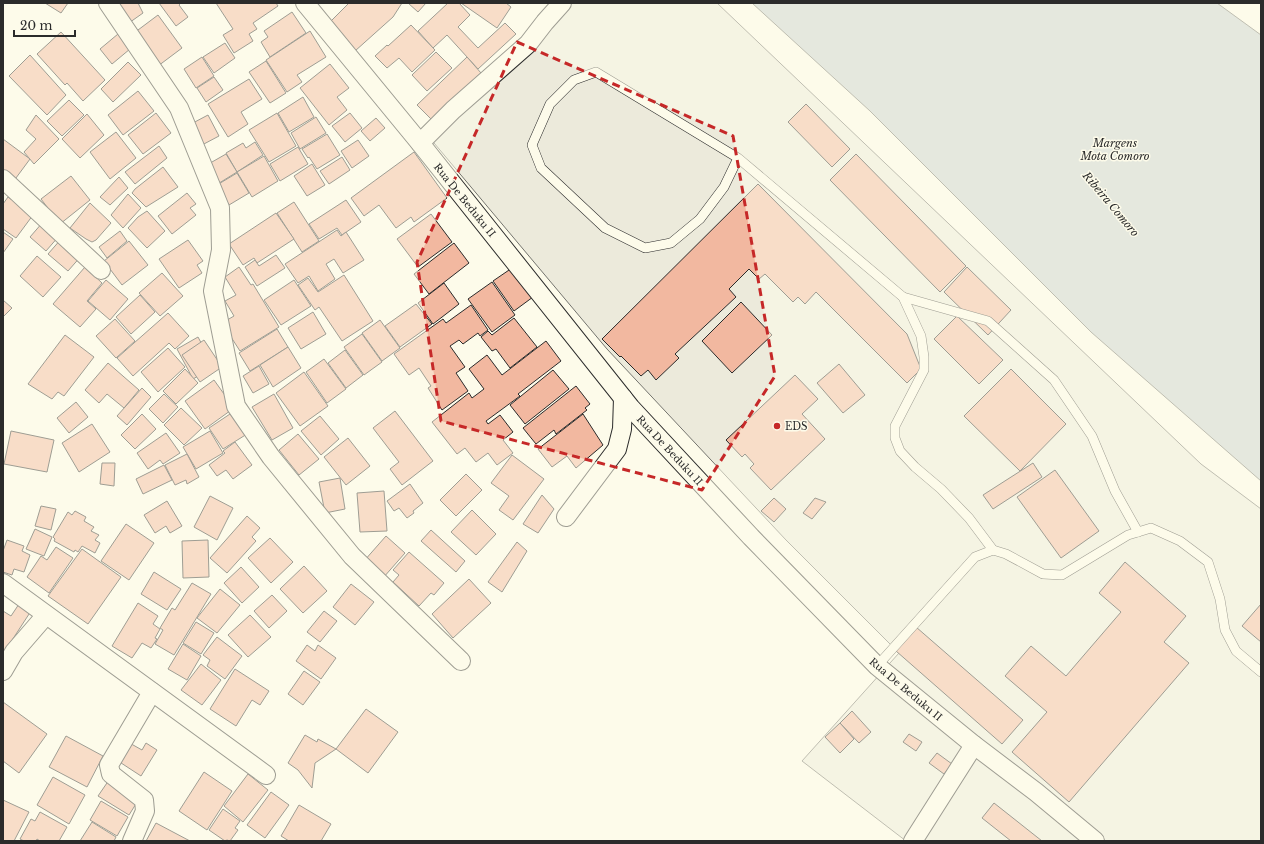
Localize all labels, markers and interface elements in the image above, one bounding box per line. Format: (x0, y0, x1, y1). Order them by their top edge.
scale bar (14, 12, 75, 38)
text: 20 m (20, 18, 52, 33)
water label: Margens Mota Comoro (1079, 136, 1150, 163)
street label: Rua De Beduku II (431, 161, 498, 240)
water label: Ribeira Comoro (1079, 168, 1142, 239)
street label: Rua De Beduku II (634, 413, 705, 488)
place label: EDS (785, 420, 808, 433)
marker: EDS (772, 421, 782, 431)
street label: Rua De Beduku II (867, 655, 945, 724)

